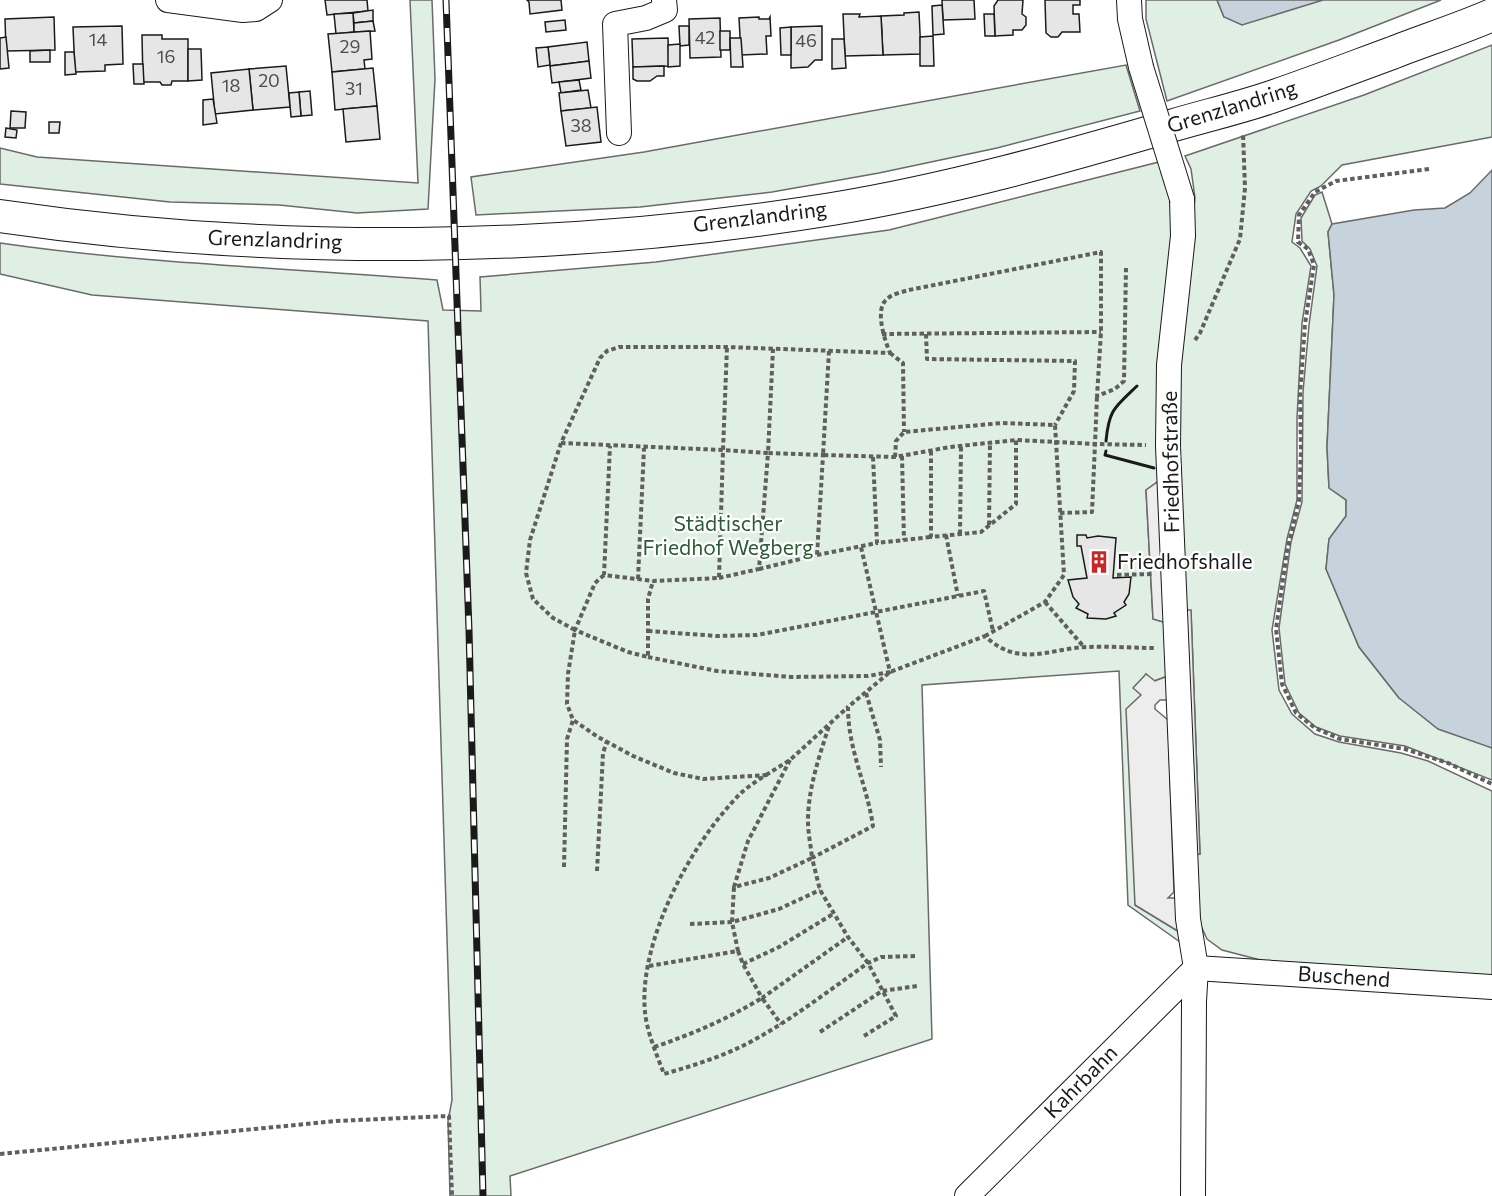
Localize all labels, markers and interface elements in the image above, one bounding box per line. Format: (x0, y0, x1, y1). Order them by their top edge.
house number: 42 (695, 26, 715, 48)
house number: 14 (89, 28, 107, 50)
house number: 46 (795, 29, 817, 51)
house number: 29 (340, 35, 360, 57)
house number: 16 (157, 45, 175, 67)
house number: 20 (258, 69, 280, 91)
house number: 18 (222, 74, 240, 96)
street label: Grenzlandring (1164, 74, 1300, 137)
house number: 31 (345, 77, 363, 99)
house number: 38 (570, 114, 592, 136)
street label: Grenzlandring (691, 195, 828, 236)
street label: Grenzlandring (207, 224, 343, 253)
street label: Friedhofstraße (1156, 391, 1183, 533)
park label: Städtischer Friedhof Wegberg (642, 510, 814, 559)
place label: Friedhofshalle (1117, 548, 1252, 573)
building icon: Friedhofshalle (1086, 549, 1112, 575)
street label: Buschend (1297, 960, 1391, 991)
street label: Kahrbahn (1038, 1039, 1122, 1123)

